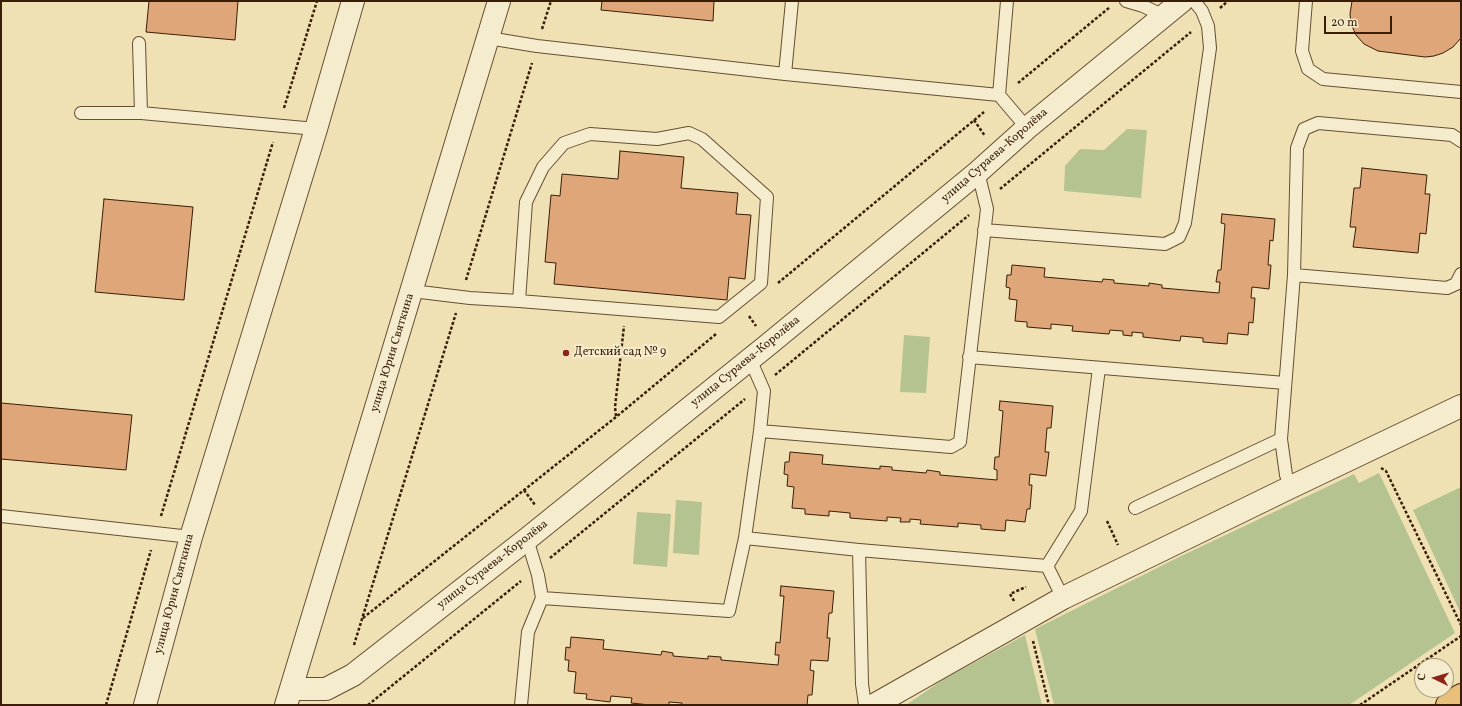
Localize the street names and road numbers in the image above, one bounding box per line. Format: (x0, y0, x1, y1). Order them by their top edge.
street label: улица Сураева-Королёва (939, 106, 1051, 206)
street label: улица Юрия Святкина (368, 292, 418, 414)
street label: улица Сураева-Королёва (688, 313, 804, 411)
street label: улица Сураева-Королёва (435, 517, 551, 613)
street label: улица Юрия Святкина (152, 532, 198, 656)

